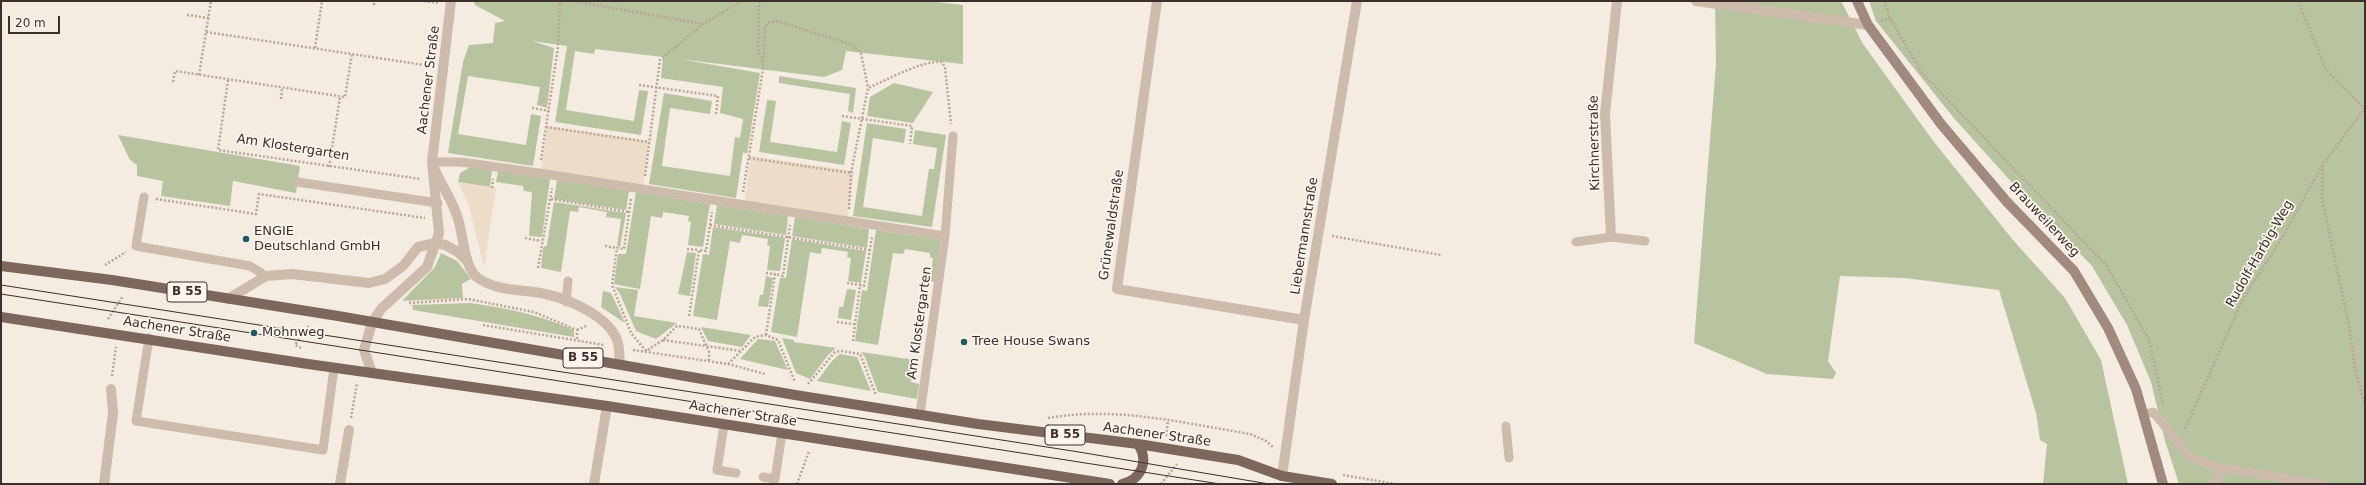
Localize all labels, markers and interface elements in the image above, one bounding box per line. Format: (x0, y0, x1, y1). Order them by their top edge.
scale bar (10, 8, 62, 34)
text: 20 m (15, 16, 46, 30)
street label: Aachener Straße (415, 25, 443, 135)
street label: Kirchnerstraße (1586, 95, 1604, 191)
street label: Am Klostergarten (236, 131, 350, 165)
street label: Grünewaldstraße (1097, 169, 1127, 281)
street label: Liebermannstraße (1288, 176, 1322, 296)
street label: Brauweilerweg (2005, 179, 2083, 261)
street label: Rudolf-Harbig-Weg (2223, 198, 2297, 310)
place label: ENGIE Deutschland GmbH (254, 224, 380, 255)
marker: ENGIE Deutschland GmbH (241, 234, 251, 244)
street label: Am Klostergarten (904, 266, 936, 380)
road number: B 55 (167, 282, 207, 302)
street label: Aachener Straße (122, 314, 232, 346)
place label: Mohnweg (262, 325, 325, 341)
marker: Mohnweg (249, 328, 259, 338)
place label: Tree House Swans (972, 334, 1090, 350)
marker: Tree House Swans (959, 337, 969, 347)
road number: B 55 (563, 348, 603, 368)
street label: Aachener Straße (688, 398, 798, 430)
street label: Aachener Straße (1102, 420, 1212, 450)
road number: B 55 (1045, 425, 1085, 445)

